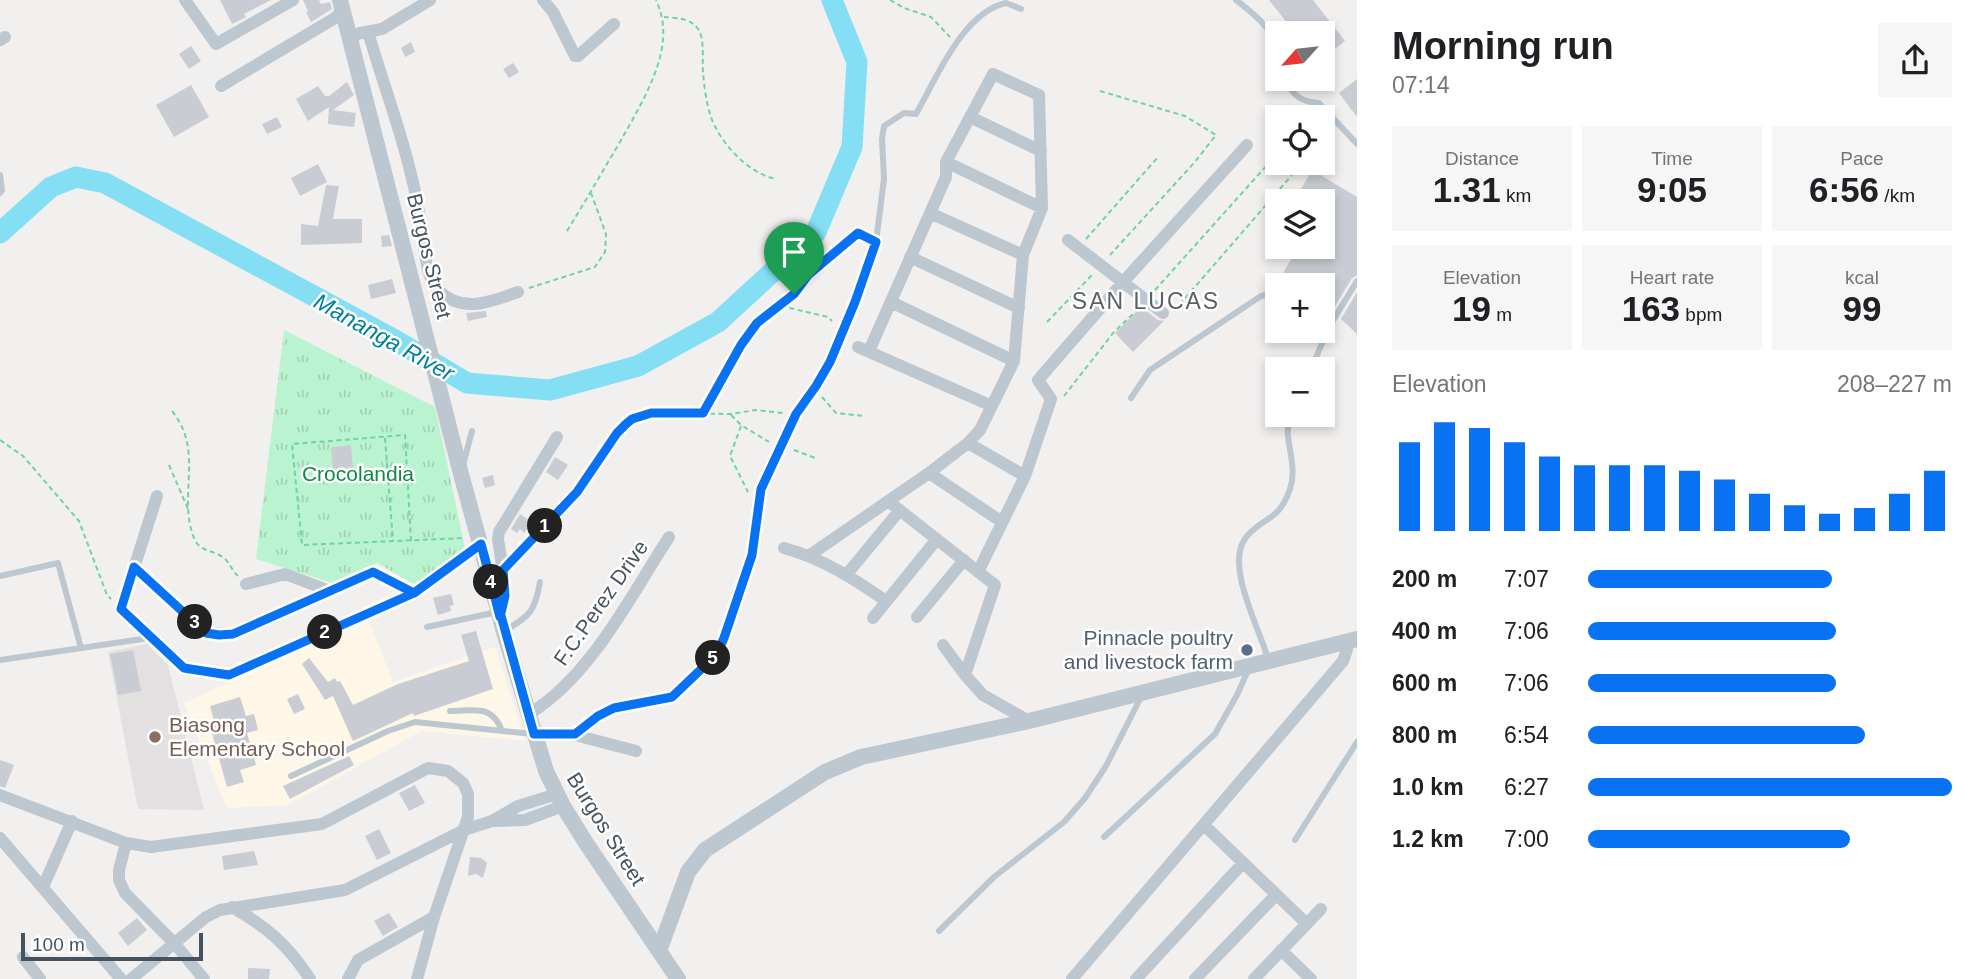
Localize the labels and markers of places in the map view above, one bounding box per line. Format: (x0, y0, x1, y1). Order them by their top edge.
pin (764, 222, 824, 294)
pin: 1 (528, 508, 562, 544)
pin: 4 (474, 564, 508, 600)
pin: 3 (178, 604, 212, 640)
pin: 2 (308, 614, 342, 650)
place label: Pinnacle poultry and livestock farm (1064, 626, 1233, 673)
pin: 5 (696, 640, 730, 676)
marker: Pinnacle poultry and livestock farm (1239, 642, 1255, 658)
place label: Biasong Elementary School (169, 713, 345, 760)
marker: Biasong Elementary School (147, 729, 163, 745)

